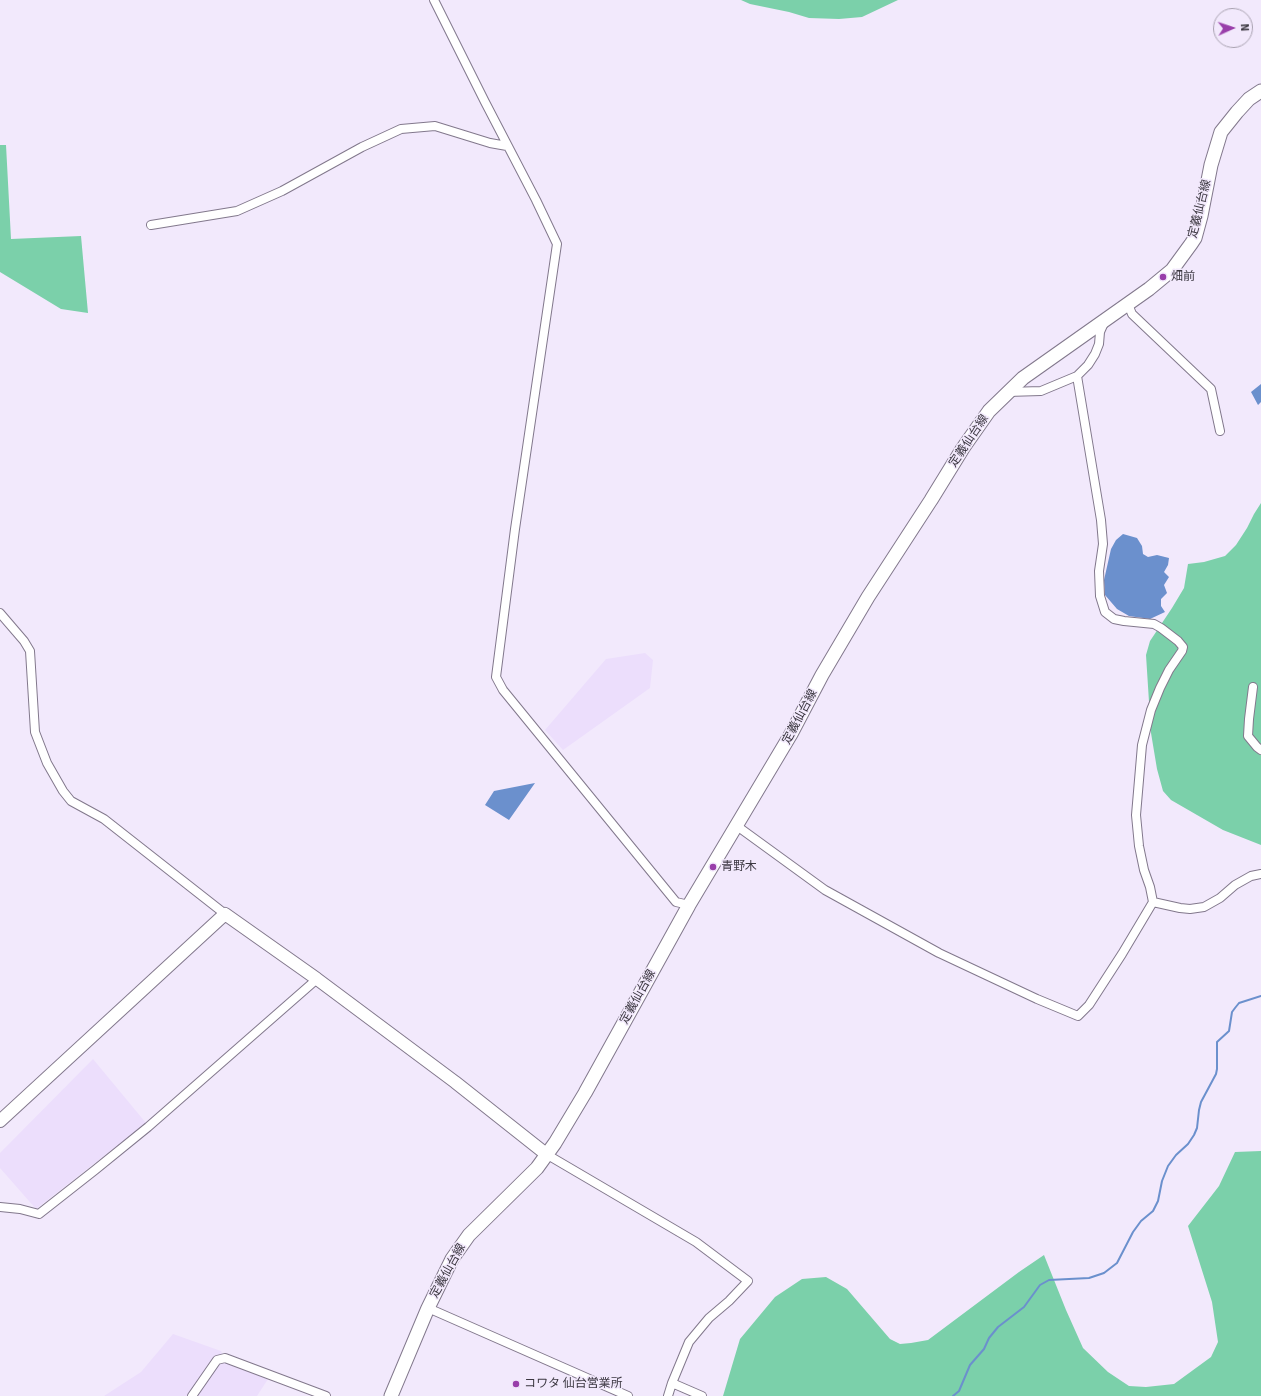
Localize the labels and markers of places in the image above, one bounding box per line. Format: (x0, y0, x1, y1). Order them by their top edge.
place label: 畑前 (1171, 270, 1195, 284)
marker: 畑前 (1158, 272, 1168, 282)
place label: 青野木 (721, 860, 757, 874)
marker: 青野木 (708, 862, 718, 872)
place label: コワタ 仙台営業所 (524, 1377, 623, 1391)
marker: コワタ 仙台営業所 (511, 1379, 521, 1389)

